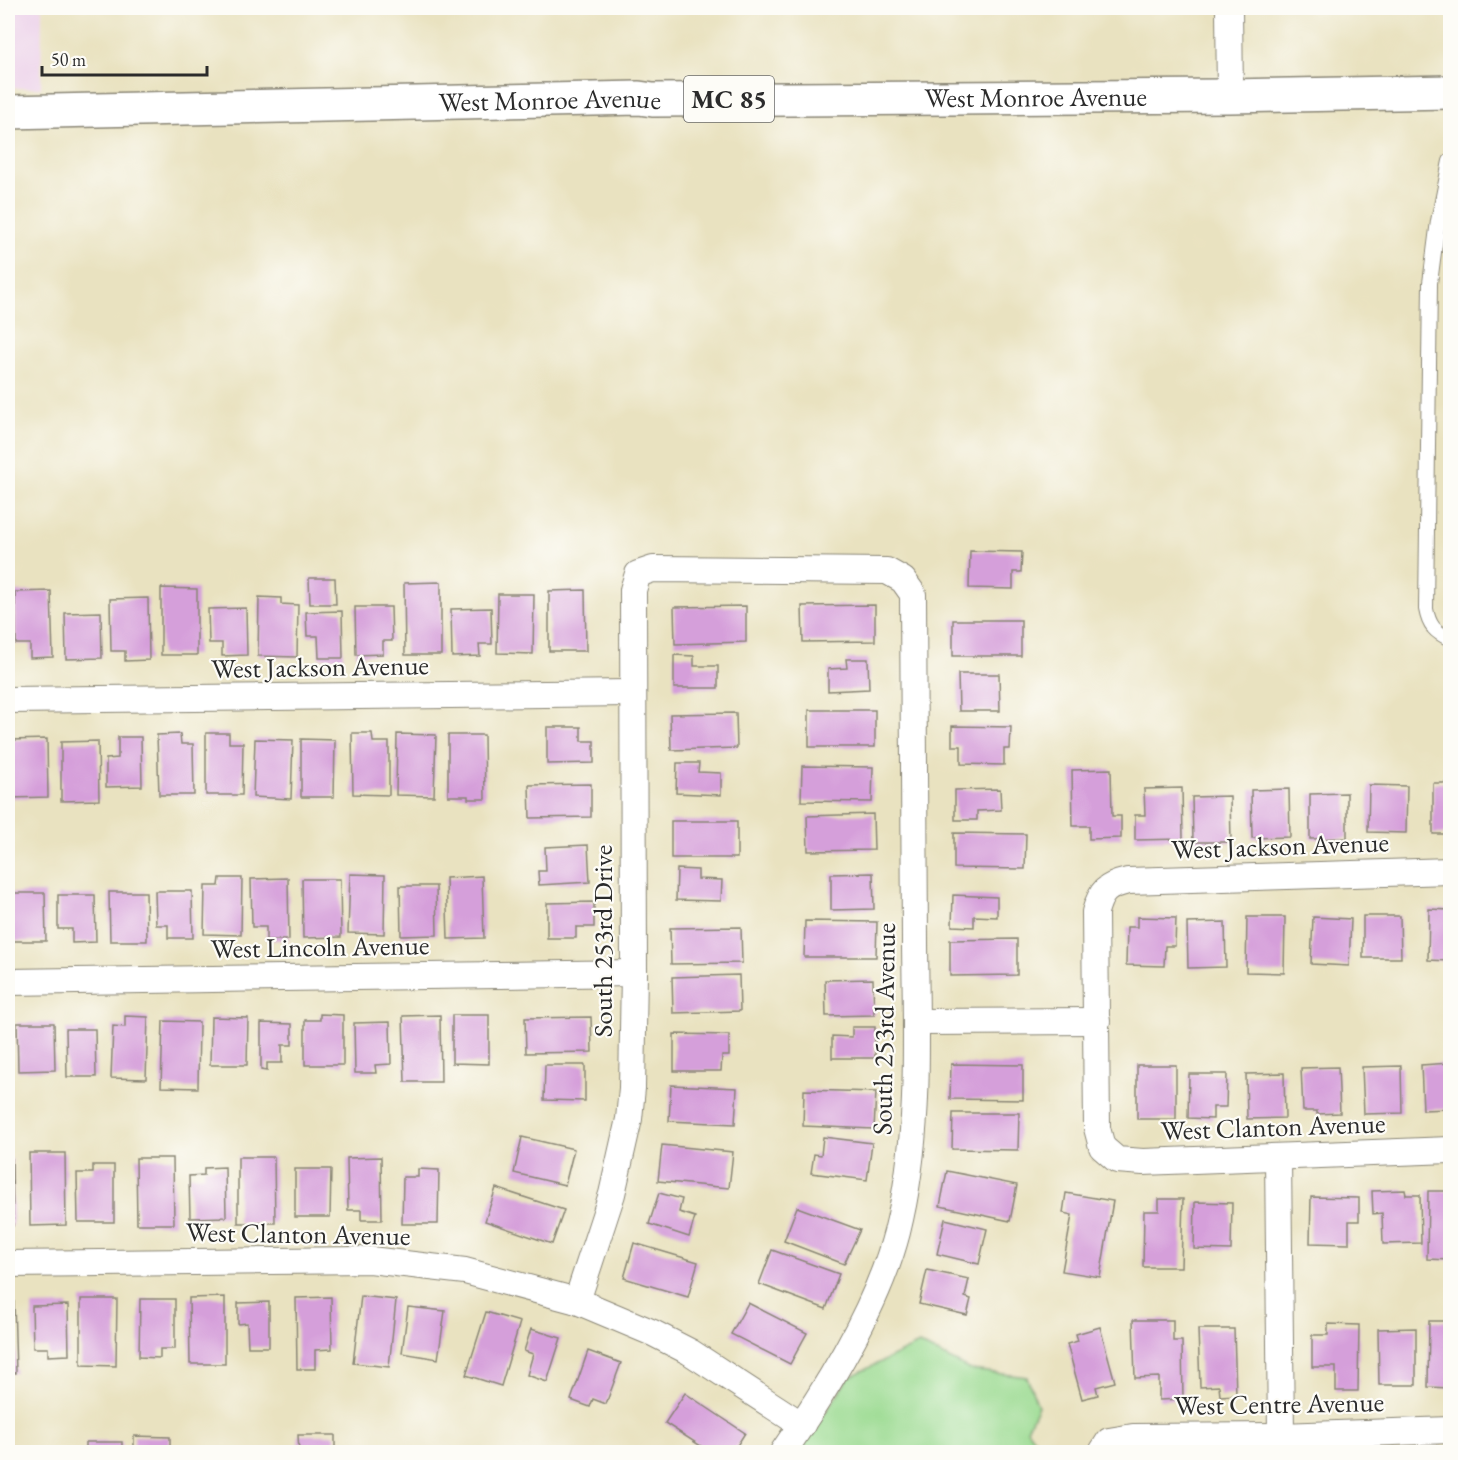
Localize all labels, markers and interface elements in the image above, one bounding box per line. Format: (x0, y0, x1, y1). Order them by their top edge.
scale bar (42, 39, 207, 77)
text: 50 m (51, 48, 86, 71)
road number: MC 85 (684, 76, 774, 122)
street label: West Monroe Avenue (924, 79, 1147, 115)
street label: West Monroe Avenue (438, 80, 661, 119)
street label: West Jackson Avenue (211, 647, 429, 686)
street label: West Jackson Avenue (1170, 824, 1390, 867)
street label: South 253rd Drive (585, 845, 620, 1037)
street label: South 253rd Avenue (864, 923, 903, 1135)
street label: West Lincoln Avenue (210, 927, 430, 966)
street label: West Clanton Avenue (1160, 1105, 1386, 1148)
street label: West Clanton Avenue (185, 1214, 411, 1253)
street label: West Centre Avenue (1174, 1384, 1384, 1423)

